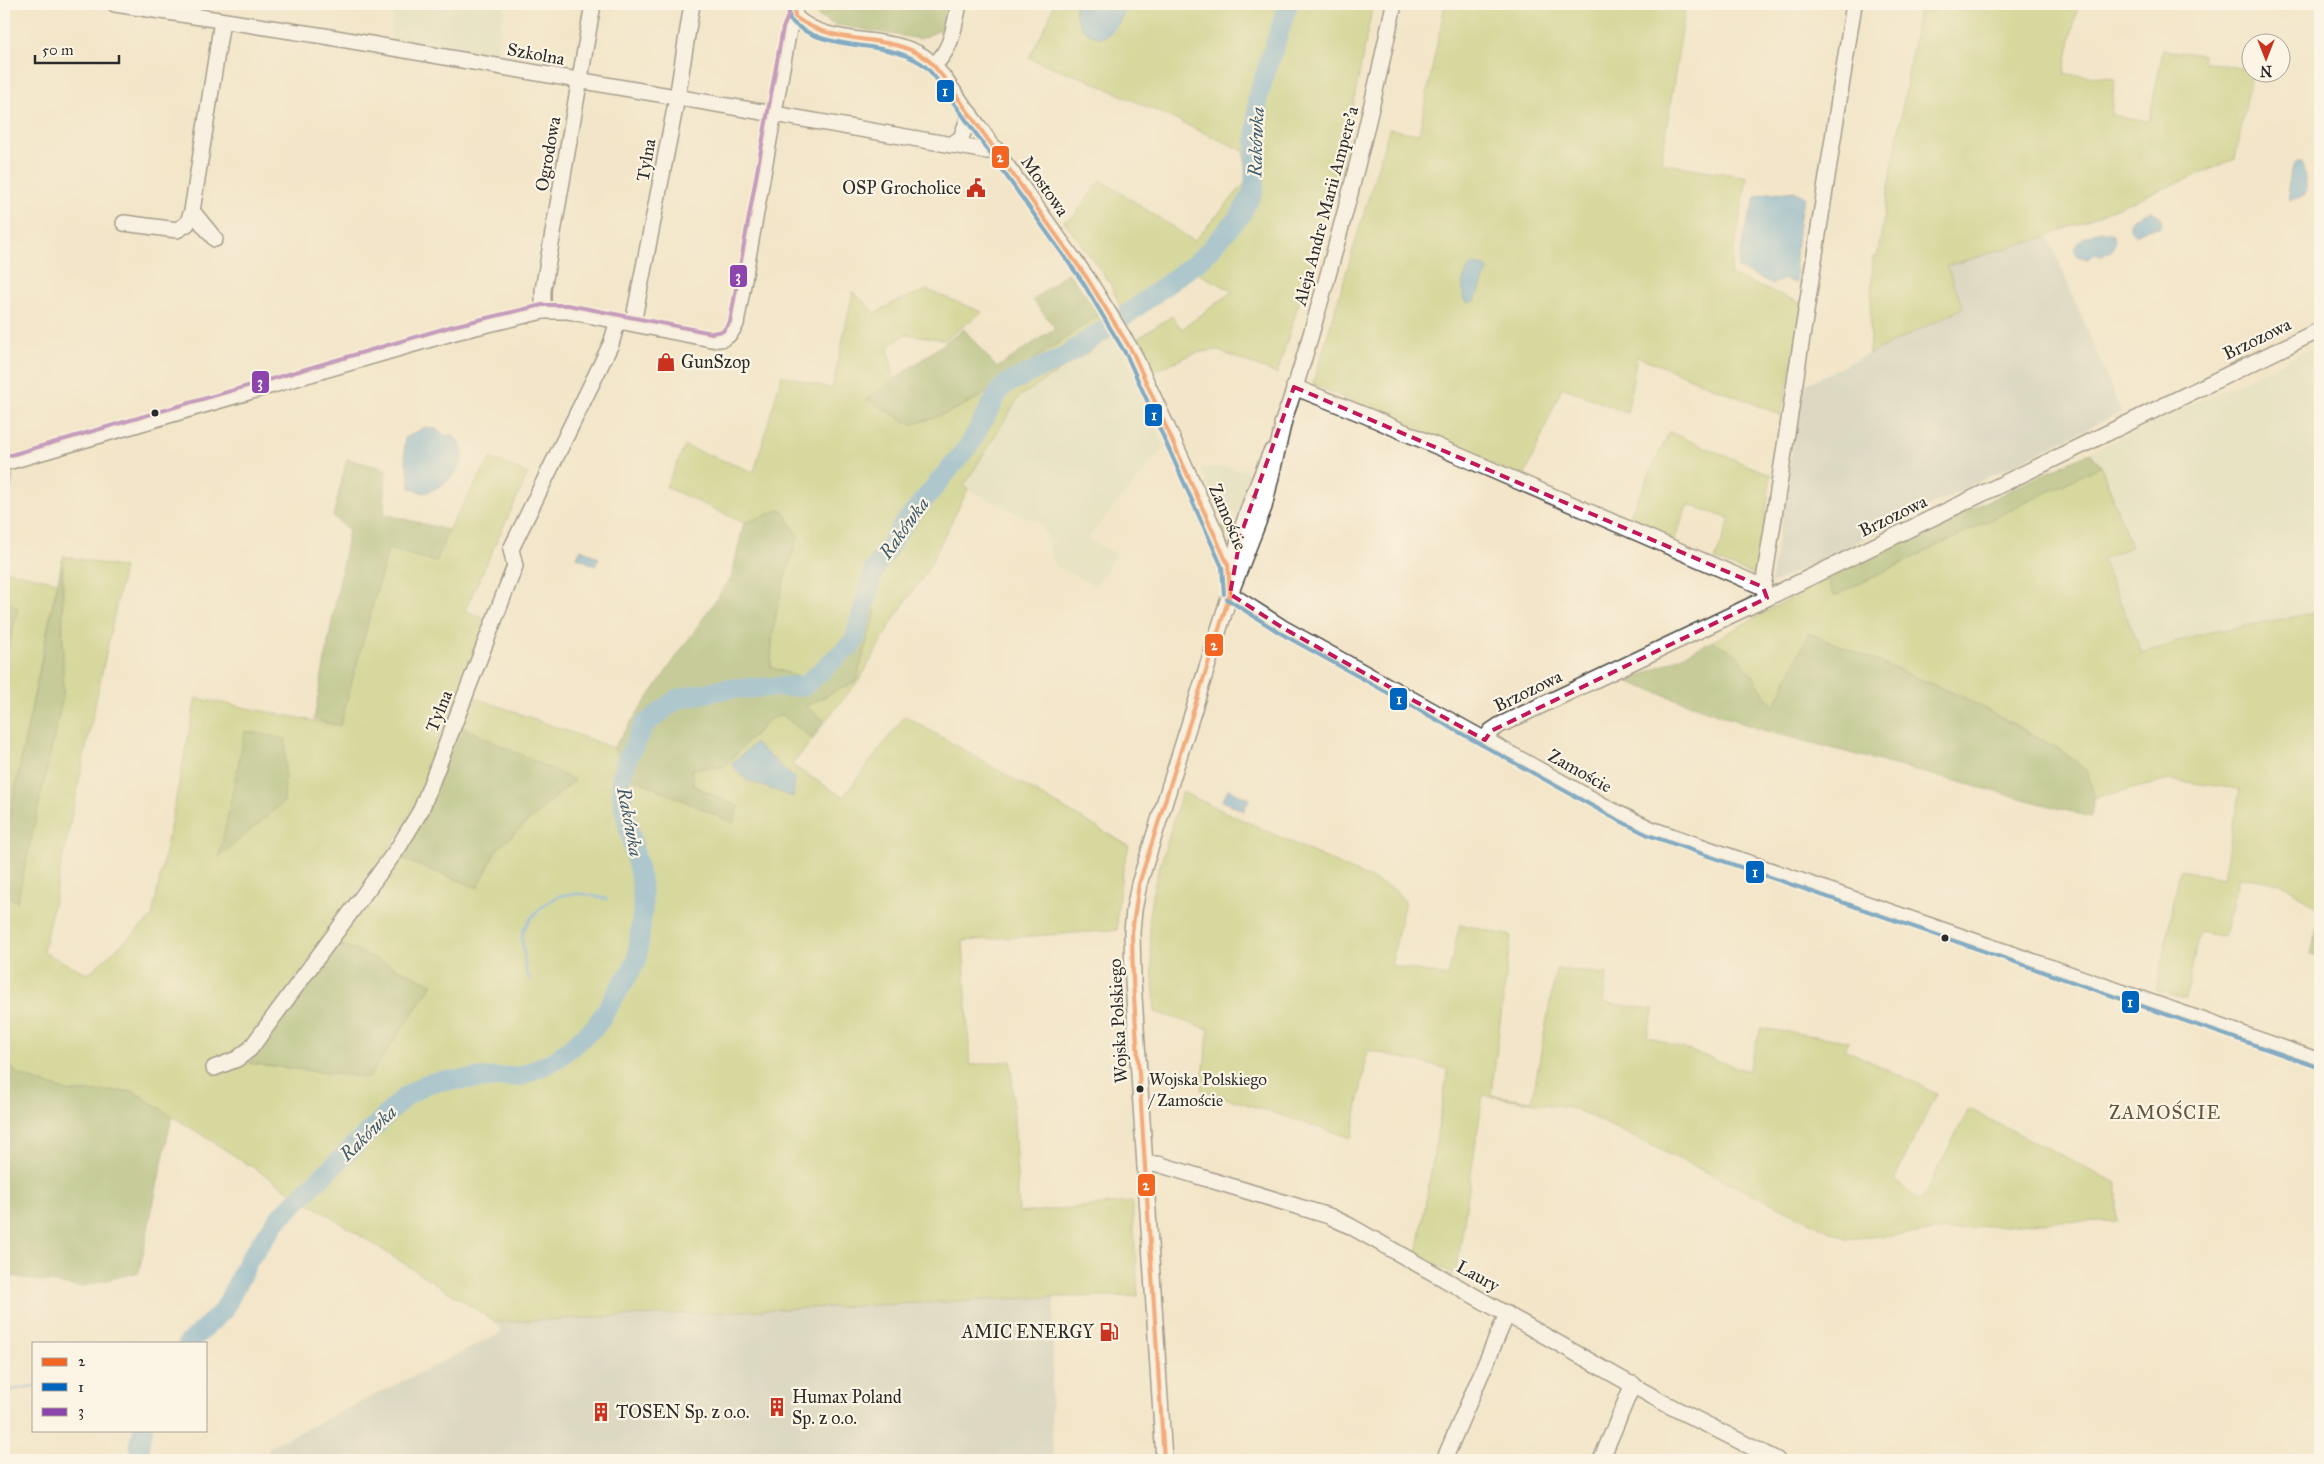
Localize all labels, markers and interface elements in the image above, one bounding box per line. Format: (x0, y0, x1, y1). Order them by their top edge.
scale bar (35, 32, 119, 64)
north arrow (2242, 32, 2292, 82)
street label: Szkolna (505, 38, 567, 70)
text: 50 m (42, 41, 74, 59)
text: N (2260, 62, 2272, 79)
line badge: 1 (936, 79, 955, 103)
text: 1 (942, 83, 948, 100)
street label: Aleja Andre Marii Ampere'a (1289, 103, 1363, 309)
water label: Rakówka (1243, 107, 1269, 178)
street label: Ogrodowa (531, 115, 566, 193)
street label: Tylna (631, 137, 661, 183)
line badge: 2 (991, 145, 1010, 169)
text: 2 (997, 149, 1005, 166)
street label: Mostowa (1016, 151, 1074, 221)
place label: OSP Grocholice (842, 177, 961, 199)
public building icon: OSP Grocholice (965, 177, 987, 199)
line badge: 3 (729, 264, 748, 288)
text: 3 (735, 268, 741, 286)
street label: Brzozowa (2219, 313, 2295, 365)
shop icon: GunSzop (655, 351, 677, 373)
place label: GunSzop (681, 351, 750, 373)
line badge: 3 (251, 370, 270, 394)
text: 3 (257, 374, 263, 392)
line badge: 1 (1144, 403, 1163, 427)
text: 1 (1151, 407, 1157, 424)
unlabelled marker (150, 408, 160, 418)
street label: Zamoście (1204, 481, 1252, 553)
one-way arrow (1251, 487, 1259, 502)
street label: Brzozowa (1855, 490, 1931, 542)
water label: Rakówka (874, 493, 934, 564)
line badge: 2 (1204, 633, 1224, 657)
text: 2 (1211, 637, 1219, 654)
street label: Brzozowa (1490, 665, 1566, 717)
street label: Tylna (421, 687, 457, 735)
line badge: 1 (1389, 687, 1408, 711)
text: 1 (1396, 691, 1402, 708)
street label: Zamoście (1544, 744, 1616, 798)
water label: Rakówka (612, 784, 648, 859)
line badge: 1 (1745, 860, 1765, 884)
text: 1 (1752, 864, 1758, 881)
unlabelled marker (1940, 933, 1950, 943)
street label: Wojska Polskiego (1104, 958, 1133, 1084)
line badge: 1 (2121, 990, 2140, 1014)
text: 1 (2127, 994, 2133, 1011)
place label: Wojska Polskiego / Zamoście (1147, 1069, 1267, 1111)
marker: Wojska Polskiego / Zamoście (1135, 1084, 1145, 1094)
water label: Rakówka (334, 1100, 401, 1166)
district label: ZAMOŚCIE (2109, 1100, 2221, 1124)
line badge: 2 (1137, 1173, 1156, 1197)
text: 2 (1143, 1177, 1151, 1194)
street label: Laury (1453, 1255, 1504, 1297)
place label: AMIC ENERGY (961, 1321, 1095, 1343)
fuel station icon: AMIC ENERGY (1098, 1321, 1120, 1343)
legend (32, 1342, 208, 1432)
text: 2 (78, 1352, 86, 1370)
text: 1 (78, 1378, 84, 1396)
place label: Humax Poland Sp. z o.o. (792, 1386, 902, 1429)
building icon: Humax Poland Sp. z o.o. (766, 1396, 788, 1418)
building icon: TOSEN Sp. z o.o. (590, 1401, 612, 1423)
place label: TOSEN Sp. z o.o. (616, 1401, 750, 1423)
text: 3 (78, 1402, 84, 1420)

